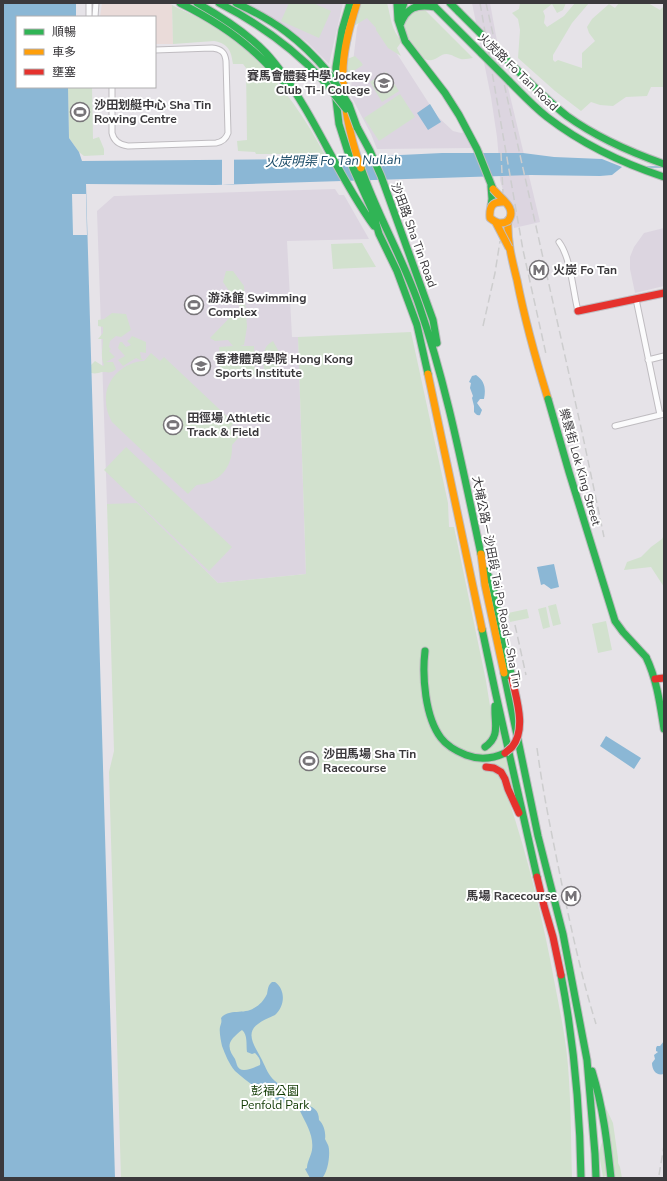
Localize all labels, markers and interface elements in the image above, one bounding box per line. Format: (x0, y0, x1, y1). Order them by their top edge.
legend (16, 16, 156, 88)
text: 順暢 (52, 24, 76, 40)
street label: 火炭路 Fo Tan Road (474, 30, 562, 114)
text: 車多 (52, 44, 76, 60)
text: 壅塞 (52, 64, 76, 80)
place label: 賽馬會體藝中學 Jockey Club Ti-I College (247, 68, 371, 98)
school or university icon: 賽馬會體藝中學 Jockey Club Ti-I College (373, 72, 395, 94)
place label: 沙田划艇中心 Sha Tin Rowing Centre (94, 97, 211, 127)
sports icon: 沙田划艇中心 Sha Tin Rowing Centre (69, 101, 91, 123)
water label: 火炭明渠 Fo Tan Nullah (265, 151, 401, 171)
street label: 沙田路 Sha Tin Road (388, 180, 440, 290)
metro station icon: 火炭 Fo Tan (528, 259, 550, 281)
place label: 火炭 Fo Tan (553, 262, 617, 278)
place label: 游泳館 Swimming Complex (208, 290, 306, 320)
sports icon: 游泳館 Swimming Complex (183, 294, 205, 316)
place label: 香港體育學院 Hong Kong Sports Institute (215, 351, 353, 381)
school or university icon: 香港體育學院 Hong Kong Sports Institute (190, 355, 212, 377)
street label: 樂景街 Lok King Street (556, 407, 605, 528)
place label: 田徑場 Athletic Track & Field (187, 410, 271, 440)
sports icon: 田徑場 Athletic Track & Field (162, 414, 184, 436)
street label: 大埔公路－沙田段 Tai Po Road – Sha Tin (469, 475, 525, 689)
place label: 沙田馬場 Sha Tin Racecourse (323, 746, 416, 776)
sports icon: 沙田馬場 Sha Tin Racecourse (298, 750, 320, 772)
metro station icon: 馬場 Racecourse (560, 885, 582, 907)
place label: 馬場 Racecourse (467, 888, 557, 904)
park label: 彭福公園 Penfold Park (241, 1083, 310, 1113)

